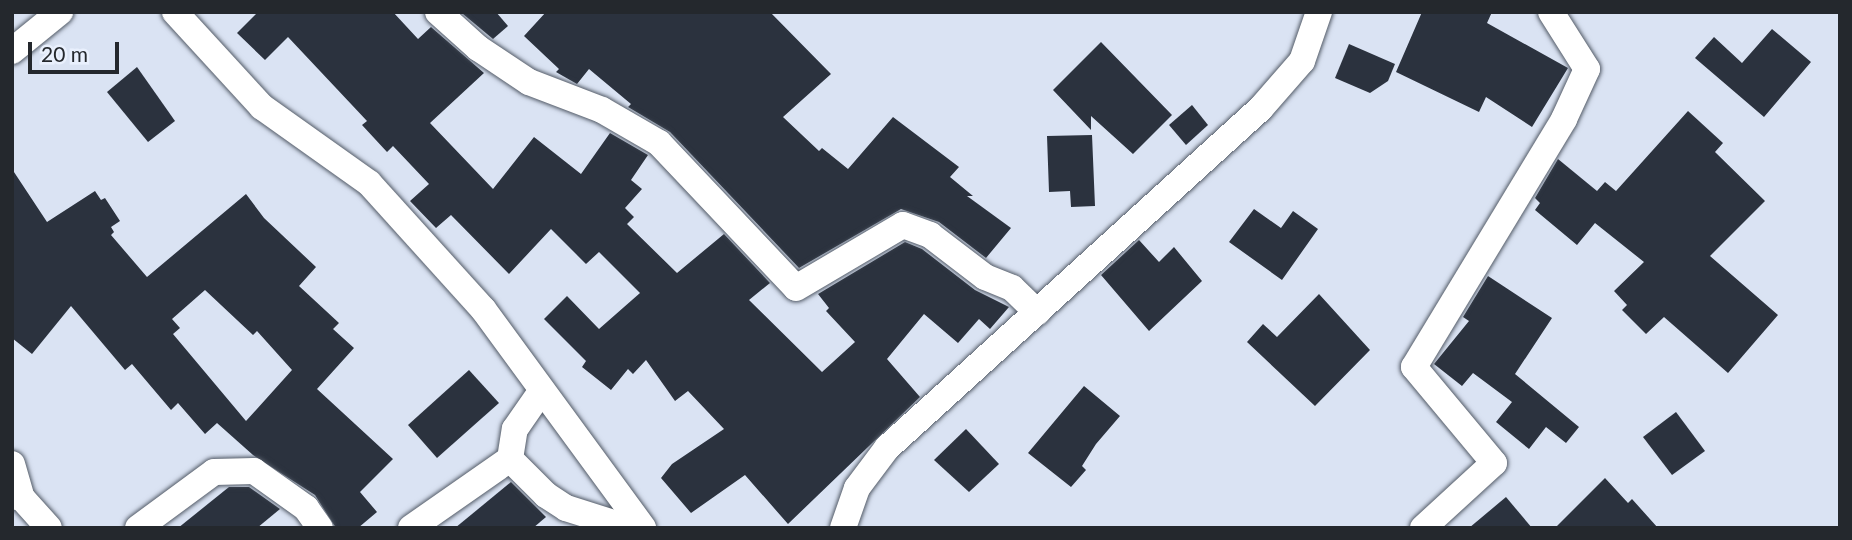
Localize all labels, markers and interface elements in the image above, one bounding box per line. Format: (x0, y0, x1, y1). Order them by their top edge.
scale bar (32, 28, 122, 72)
text: 20 m (41, 41, 88, 66)

